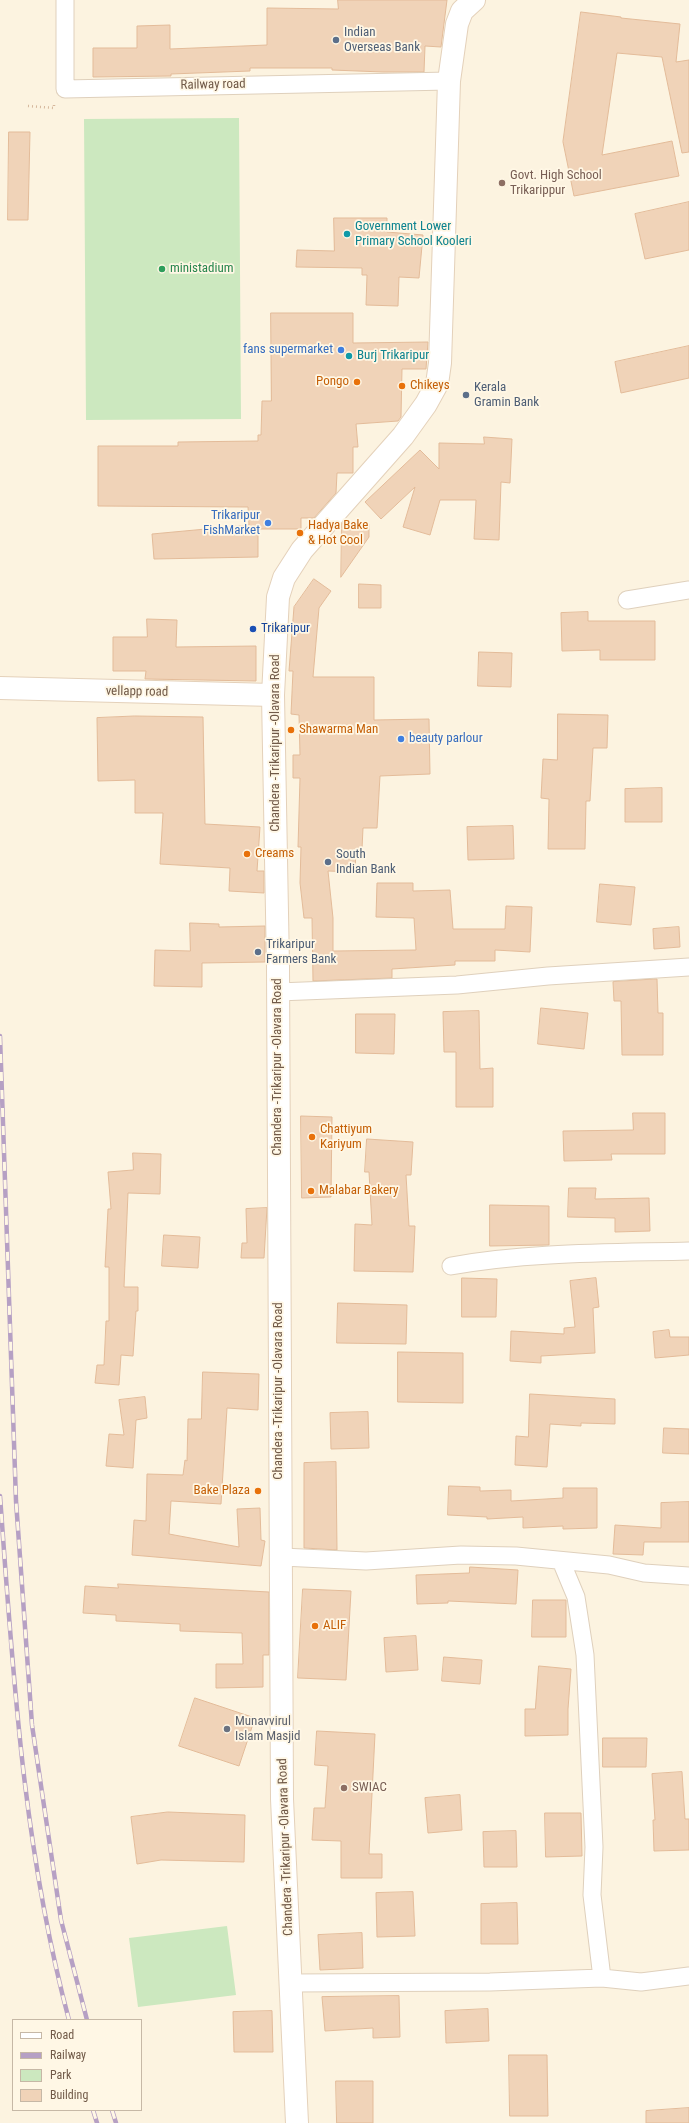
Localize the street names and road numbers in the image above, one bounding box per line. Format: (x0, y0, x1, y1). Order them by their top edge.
street label: Railway road (180, 77, 246, 93)
street label: Chandera -Trikaripur -Olavara Road (268, 654, 284, 832)
street label: vellapp road (106, 684, 168, 700)
street label: Chandera -Trikaripur -Olavara Road (270, 978, 286, 1156)
street label: Chandera -Trikaripur -Olavara Road (271, 1302, 287, 1480)
street label: Chandera -Trikaripur -Olavara Road (275, 1758, 297, 1936)

